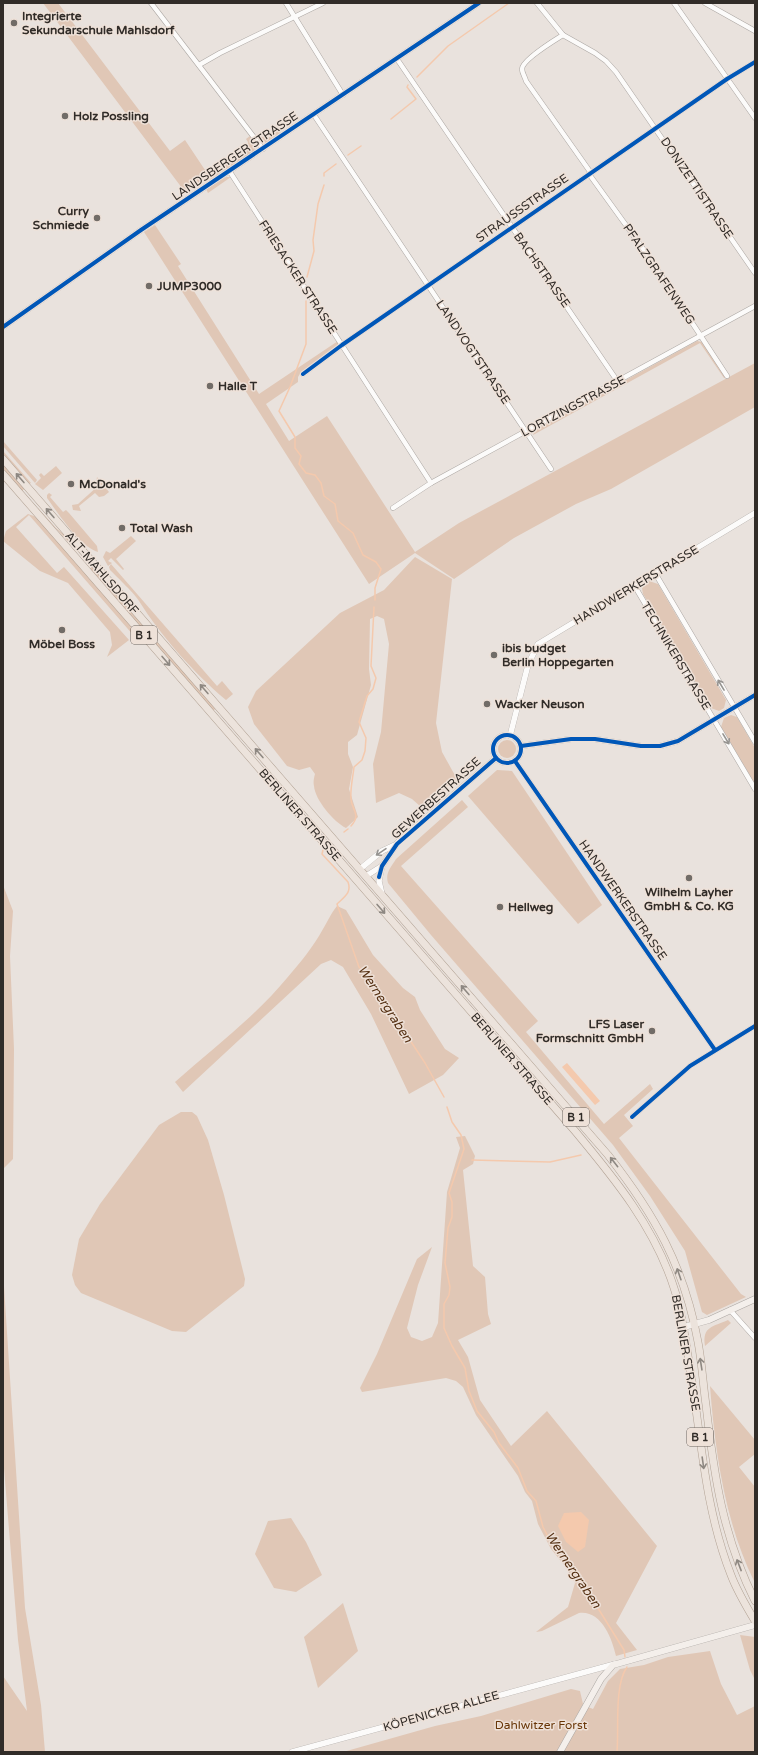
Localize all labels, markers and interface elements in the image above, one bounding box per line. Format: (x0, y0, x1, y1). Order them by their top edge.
place label: Integrierte Sekundarschule Mahlsdorf (22, 9, 175, 37)
marker: Integrierte Sekundarschule Mahlsdorf (9, 18, 19, 28)
street label: LANDSBERGER STRASSE (169, 108, 301, 203)
place label: Holz Possling (73, 109, 149, 124)
marker: Holz Possling (60, 111, 70, 121)
street label: DONIZETTISTRASSE (658, 135, 736, 242)
street label: STRAUSSSTRASSE (473, 171, 571, 245)
place label: Curry Schmiede (33, 204, 90, 232)
marker: Curry Schmiede (92, 213, 102, 223)
street label: FRIESACKER STRASSE (256, 217, 340, 337)
street label: PFALZGRAFENWEG (620, 221, 698, 327)
street label: BACHSTRASSE (511, 230, 573, 311)
place label: JUMP3000 (156, 279, 222, 293)
marker: JUMP3000 (144, 281, 154, 291)
street label: LANDVOGTSTRASSE (433, 297, 513, 407)
street label: LORTZINGSTRASSE (518, 372, 628, 440)
place label: Halle T (218, 379, 258, 393)
marker: Halle T (205, 381, 215, 391)
one-way arrow (15, 473, 24, 484)
place label: McDonald's (79, 477, 146, 491)
marker: McDonald's (66, 479, 76, 489)
one-way arrow (45, 508, 55, 518)
place label: Total Wash (129, 521, 193, 535)
marker: Total Wash (117, 523, 127, 533)
street label: ALT-MAHLSDORF (62, 529, 142, 617)
street label: HANDWERKERSTRASSE (571, 542, 701, 628)
street label: TECHNIKERSTRASSE (638, 599, 714, 713)
marker: Möbel Boss (57, 625, 67, 635)
road number: B 1 (131, 626, 157, 644)
place label: Möbel Boss (29, 637, 95, 651)
place label: ibis budget Berlin Hoppegarten (502, 641, 614, 670)
marker: ibis budget Berlin Hoppegarten (489, 650, 499, 660)
one-way arrow (161, 656, 170, 666)
one-way arrow (716, 679, 724, 691)
one-way arrow (199, 684, 208, 695)
place label: Wacker Neuson (495, 697, 585, 711)
marker: Wacker Neuson (482, 699, 492, 709)
one-way arrow (722, 733, 730, 745)
one-way arrow (254, 747, 263, 758)
street label: GEWERBESTRASSE (388, 754, 484, 842)
street label: BERLINER STRASSE (256, 766, 344, 864)
street label: HANDWERKERSTRASSE (576, 837, 670, 963)
one-way arrow (376, 848, 387, 856)
marker: Wilhelm Layher GmbH & Co. KG (684, 873, 694, 883)
place label: Wilhelm Layher GmbH & Co. KG (644, 885, 734, 913)
place label: Hellweg (508, 900, 553, 915)
marker: Hellweg (495, 902, 505, 912)
one-way arrow (377, 903, 386, 914)
water label: Wernergraben (354, 962, 417, 1047)
one-way arrow (461, 984, 470, 995)
street label: BERLINER STRASSE (468, 1010, 556, 1108)
place label: LFS Laser Formschnitt GmbH (536, 1017, 644, 1045)
marker: LFS Laser Formschnitt GmbH (647, 1026, 657, 1036)
road number: B 1 (563, 1108, 589, 1126)
one-way arrow (610, 1157, 618, 1168)
one-way arrow (675, 1268, 683, 1280)
street label: BERLINER STRASSE (669, 1294, 703, 1413)
one-way arrow (697, 1358, 705, 1371)
road number: B 1 (687, 1428, 713, 1446)
one-way arrow (699, 1456, 707, 1469)
water label: Wernergraben (542, 1529, 605, 1612)
one-way arrow (734, 1560, 742, 1572)
street label: KÖPENICKER ALLEE (381, 1688, 501, 1734)
park label: Dahlwitzer Forst (495, 1718, 588, 1732)

